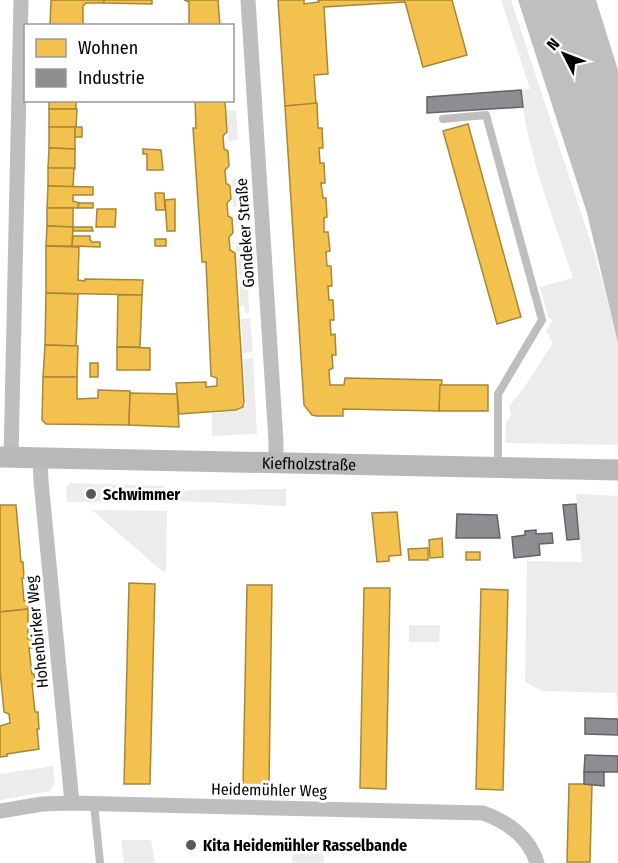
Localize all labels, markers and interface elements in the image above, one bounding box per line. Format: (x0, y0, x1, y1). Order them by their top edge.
legend (24, 24, 234, 102)
north arrow (534, 24, 594, 84)
text: N (543, 34, 563, 54)
text: Wohnen (78, 37, 138, 59)
text: Industrie (78, 67, 145, 89)
street label: Gondeker Straße (232, 178, 258, 288)
street label: Kiefholzstraße (262, 453, 356, 474)
place label: Schwimmer (103, 485, 180, 504)
marker: Schwimmer (84, 487, 98, 501)
street label: Hohenbirker Weg (22, 574, 52, 689)
street label: Heidemühler Weg (211, 779, 328, 801)
place label: Kita Heidemühler Rasselbande (203, 836, 407, 855)
marker: Kita Heidemühler Rasselbande (184, 838, 198, 852)

